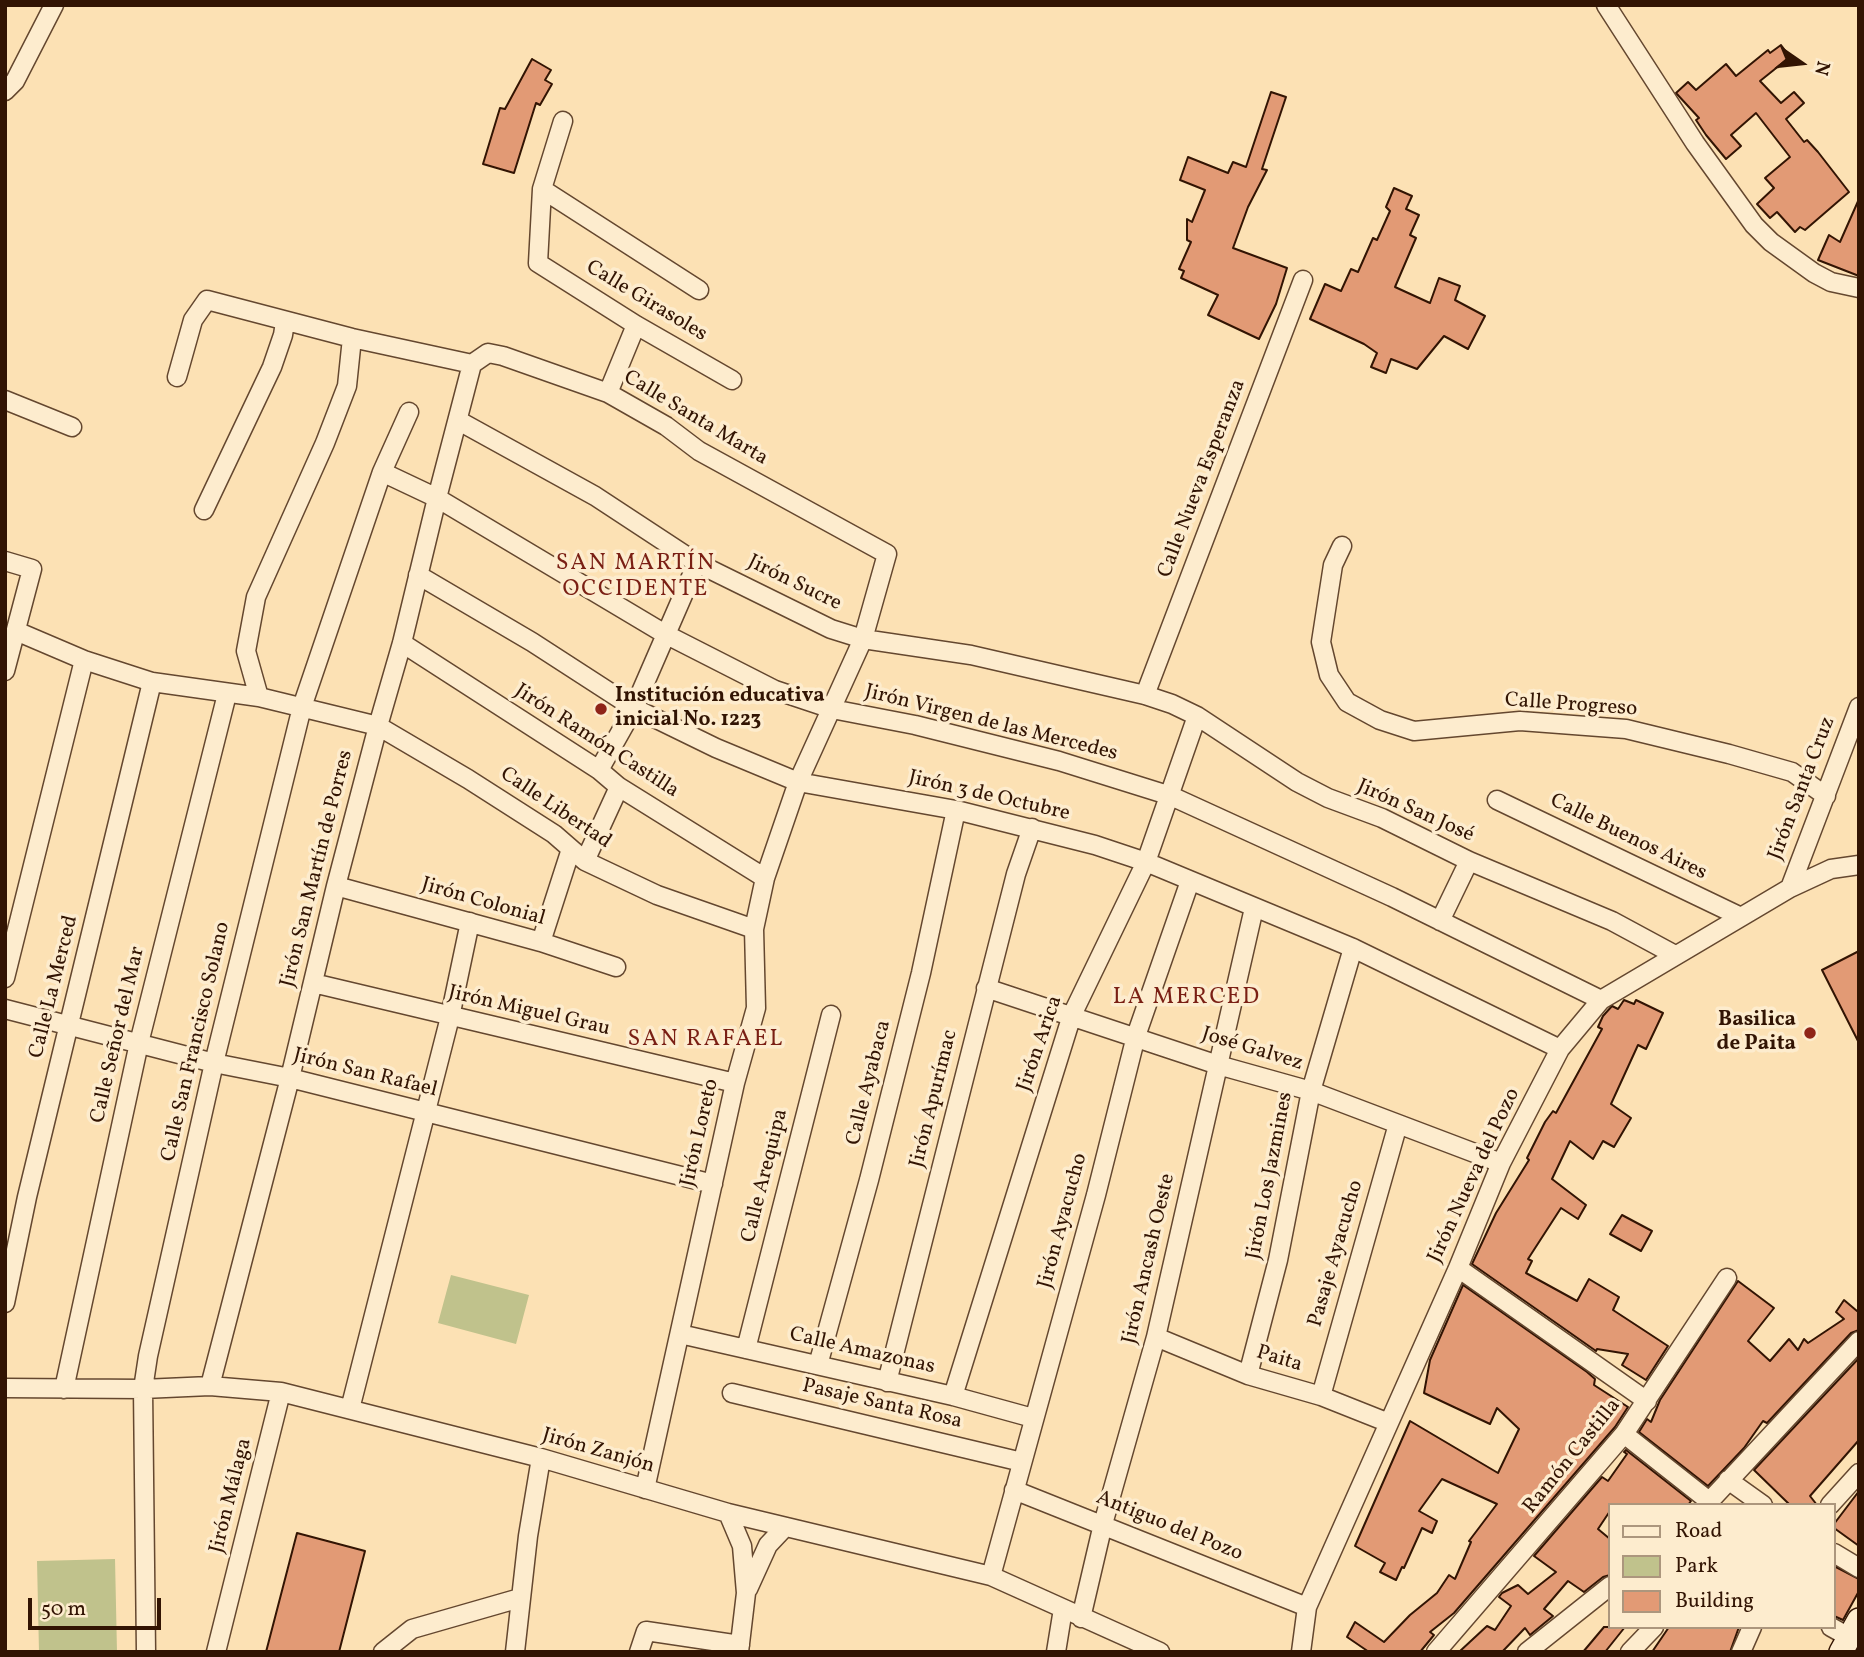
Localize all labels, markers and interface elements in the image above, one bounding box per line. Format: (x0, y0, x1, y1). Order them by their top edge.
north arrow (1766, 28, 1836, 98)
text: N (1807, 58, 1836, 78)
street label: Calle Girasoles (581, 256, 711, 348)
street label: Calle Santa Marta (618, 366, 772, 472)
street label: Calle Nueva Esperanza (1154, 376, 1252, 582)
street label: Jirón Sucre (743, 550, 845, 618)
district label: SAN MARTÍN OCCIDENTE (557, 551, 715, 605)
street label: Jirón Ramón Castilla (509, 679, 683, 805)
street label: Jirón Virgen de las Mercedes (862, 680, 1120, 768)
place label: Institución educativa inicial No. 1223 (615, 684, 825, 734)
street label: Calle Progreso (1504, 689, 1638, 723)
marker: Institución educativa inicial No. 1223 (593, 701, 609, 717)
street label: Jirón Santa Cruz (1764, 714, 1842, 864)
street label: Jirón San Martín de Porres (276, 748, 360, 990)
street label: Calle Libertad (495, 763, 615, 855)
street label: Jirón 3 de Octubre (906, 766, 1072, 828)
street label: Jirón San José (1352, 775, 1478, 849)
street label: Calle Buenos Aires (1545, 789, 1711, 887)
street label: Jirón Colonial (418, 873, 548, 933)
street label: Calle La Merced (25, 913, 85, 1061)
street label: Calle San Francisco Solano (157, 920, 237, 1164)
street label: Calle Señor del Mar (86, 944, 152, 1126)
street label: Jirón Miguel Grau (446, 981, 612, 1043)
district label: LA MERCED (1114, 985, 1260, 1013)
street label: Jirón Arica (1013, 993, 1069, 1095)
place label: Basilica de Paita (1717, 1008, 1796, 1058)
street label: Calle Ayabaca (842, 1018, 898, 1148)
street label: José Galvez (1198, 1023, 1306, 1077)
marker: Basilica de Paita (1802, 1025, 1818, 1041)
district label: SAN RAFAEL (629, 1027, 783, 1055)
street label: Jirón Apurímac (906, 1027, 964, 1171)
street label: Jirón San Rafael (290, 1044, 440, 1104)
street label: Jirón Loreto (676, 1077, 726, 1189)
street label: Jirón Nueva del Pozo (1423, 1085, 1527, 1267)
street label: Jirón Los Jazmines (1242, 1090, 1300, 1262)
street label: Calle Arequipa (737, 1107, 795, 1245)
street label: Jirón Ayacucho (1034, 1151, 1094, 1291)
street label: Jirón Ancash Oeste (1118, 1171, 1182, 1347)
street label: Pasaje Ayacucho (1304, 1178, 1370, 1330)
street label: Calle Amazonas (787, 1323, 937, 1381)
street label: Paita (1253, 1341, 1305, 1379)
street label: Pasaje Santa Rosa (800, 1374, 964, 1436)
street label: Ramón Castilla (1519, 1394, 1627, 1520)
street label: Jirón Zanjón (539, 1424, 657, 1480)
street label: Jirón Málaga (206, 1436, 258, 1556)
street label: Antiguo del Pozo (1092, 1486, 1246, 1568)
legend (1608, 1503, 1836, 1629)
text: Road (1675, 1517, 1722, 1546)
text: Park (1675, 1552, 1718, 1581)
scale bar (32, 1584, 164, 1628)
text: Building (1675, 1587, 1754, 1616)
text: 50 m (41, 1595, 86, 1624)

